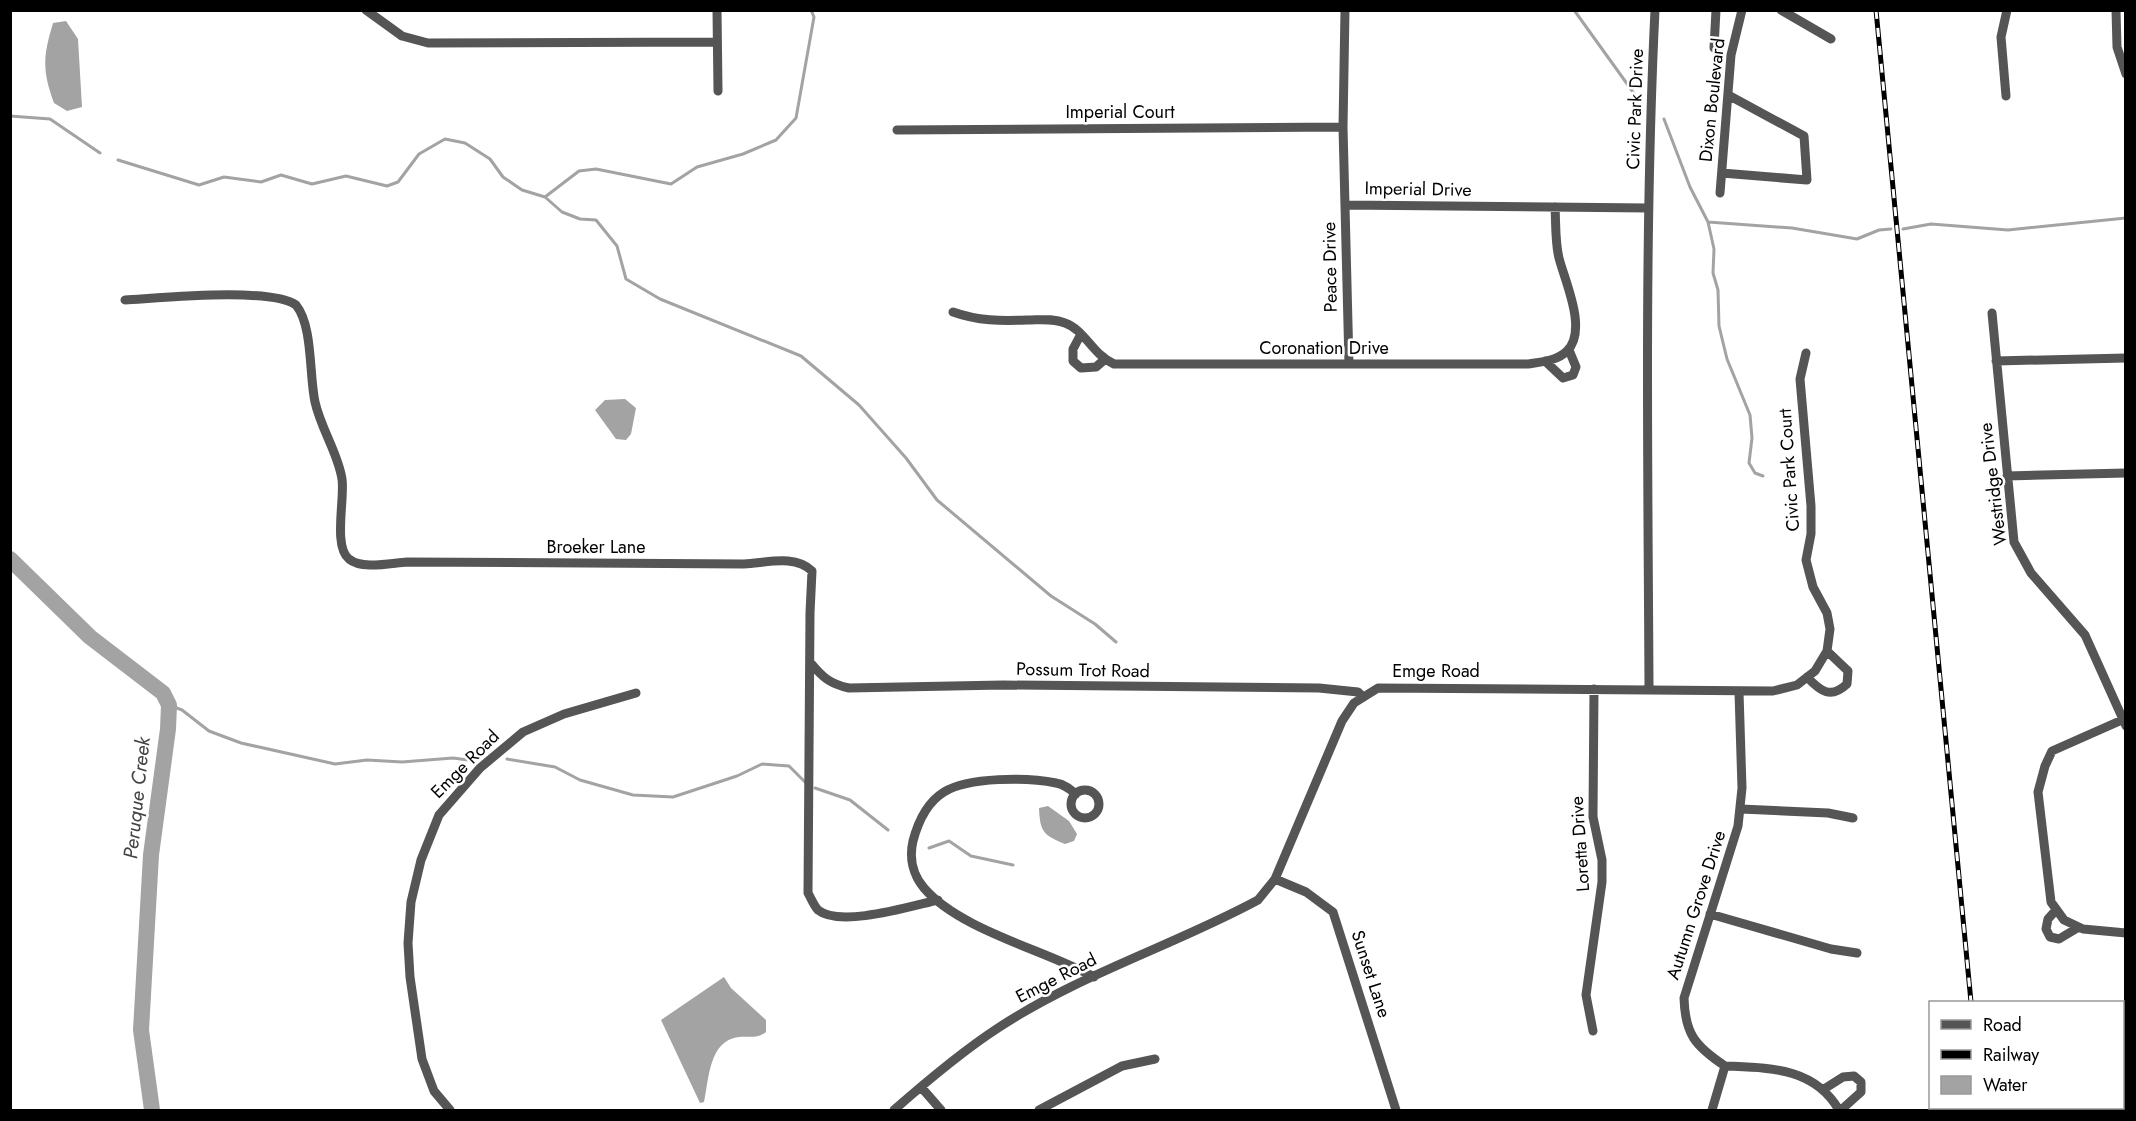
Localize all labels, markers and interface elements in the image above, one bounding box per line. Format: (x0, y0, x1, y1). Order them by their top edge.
street label: Dixon Boulevard (1693, 37, 1731, 163)
street label: Civic Park Drive (1620, 48, 1650, 170)
street label: Imperial Court (1065, 99, 1175, 125)
street label: Imperial Drive (1364, 175, 1472, 203)
street label: Peace Drive (1316, 222, 1344, 312)
street label: Coronation Drive (1259, 335, 1389, 361)
street label: Civic Park Court (1772, 407, 1806, 532)
street label: Westridge Drive (1973, 421, 2013, 547)
street label: Broeker Lane (546, 534, 646, 560)
street label: Possum Trot Road (1016, 656, 1150, 684)
street label: Emge Road (1392, 658, 1480, 684)
street label: Emge Road (425, 724, 505, 804)
water label: Peruque Creek (116, 734, 158, 860)
street label: Loretta Drive (1564, 795, 1596, 893)
street label: Autumn Grove Drive (1660, 827, 1732, 983)
street label: Sunset Lane (1345, 927, 1397, 1021)
street label: Emge Road (1011, 947, 1101, 1009)
legend (1929, 1001, 2124, 1109)
text: Road (1983, 1012, 2022, 1038)
text: Railway (1983, 1042, 2039, 1068)
text: Water (1983, 1072, 2028, 1098)

